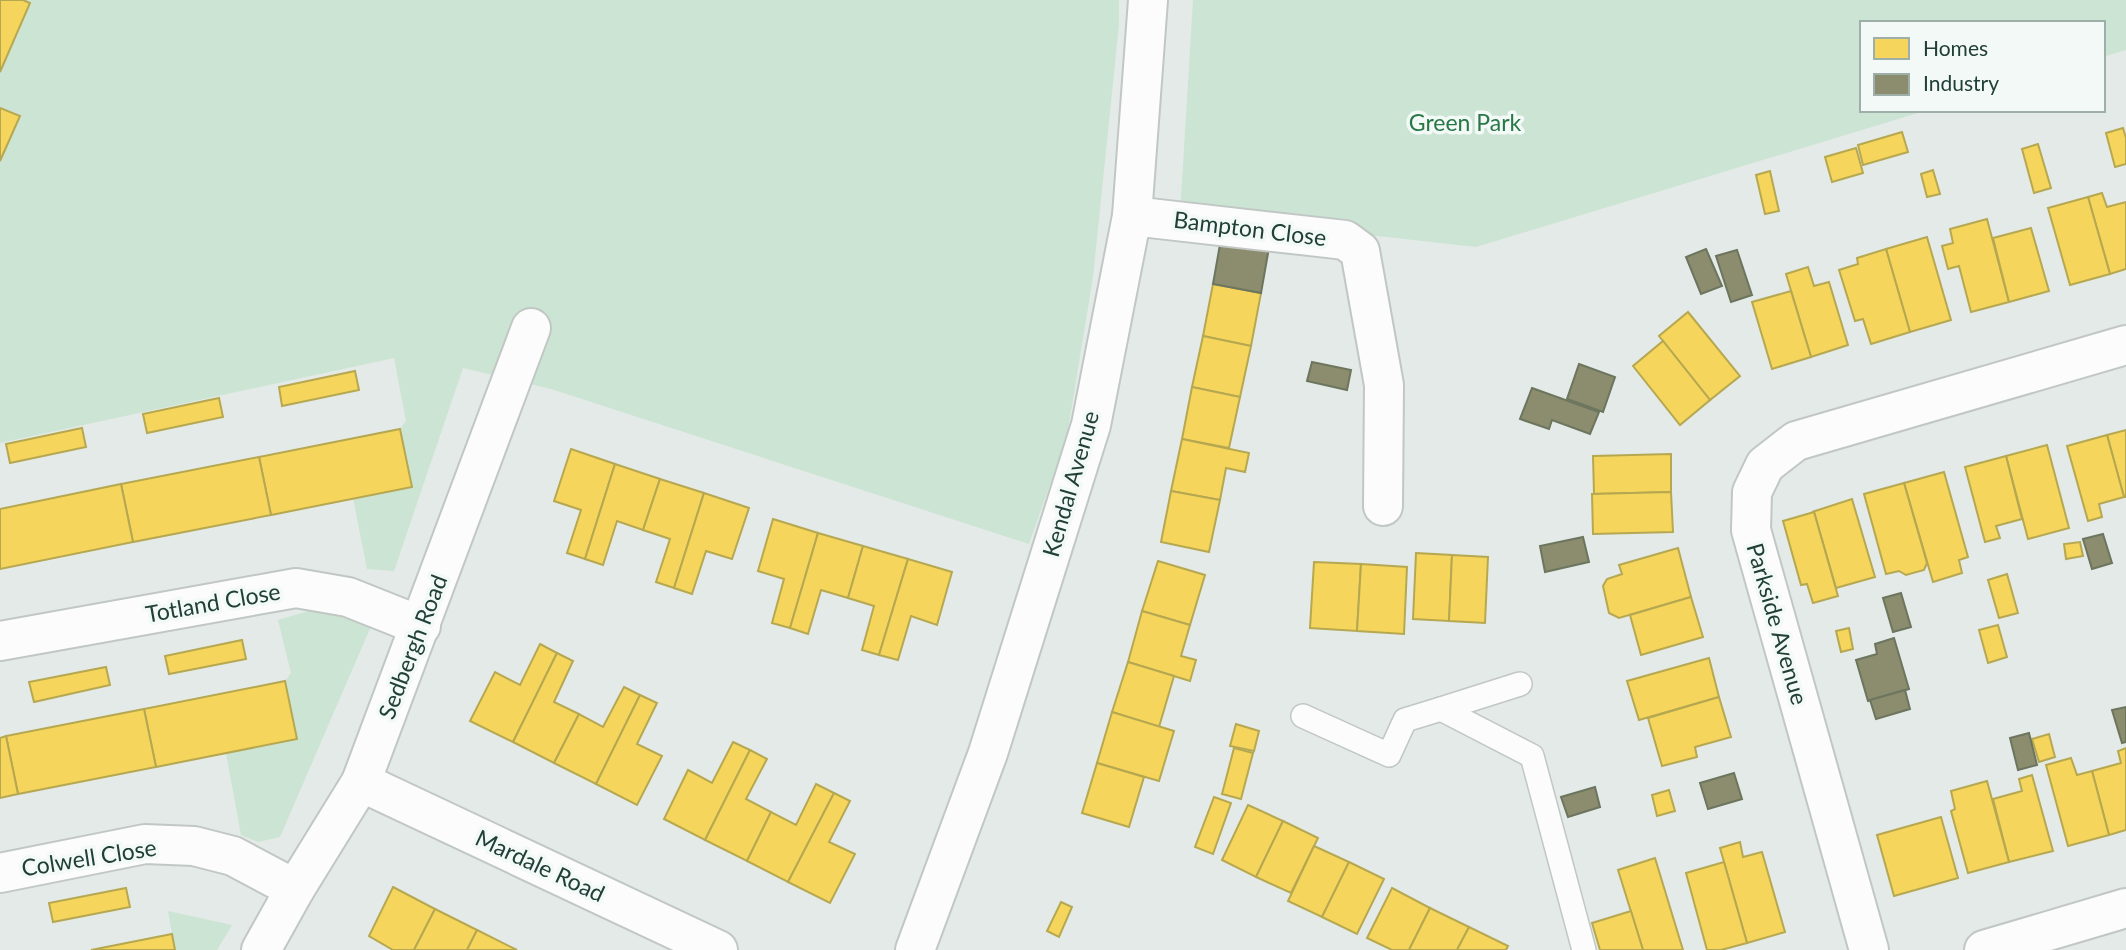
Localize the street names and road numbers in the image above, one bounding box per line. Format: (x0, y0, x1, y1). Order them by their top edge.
street label: Bampton Close (1172, 205, 1328, 251)
street label: Kendal Avenue (1036, 408, 1104, 560)
street label: Parkside Avenue (1742, 540, 1814, 708)
street label: Sedbergh Road (372, 571, 452, 723)
street label: Totland Close (143, 576, 282, 628)
street label: Mardale Road (471, 823, 609, 907)
street label: Colwell Close (19, 833, 158, 882)

